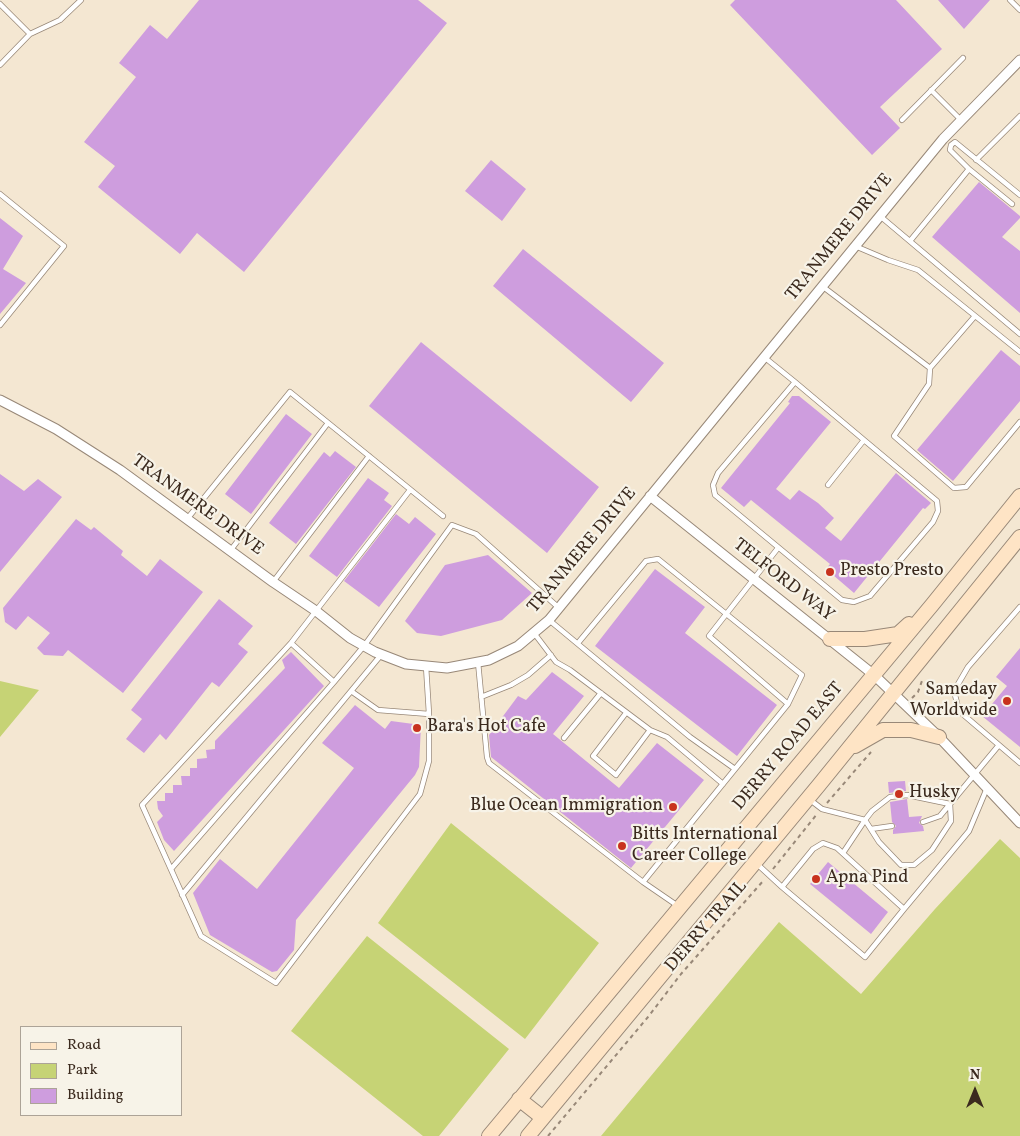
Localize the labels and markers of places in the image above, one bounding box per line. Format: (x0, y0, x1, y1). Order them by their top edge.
place label: Presto Presto (840, 561, 943, 583)
marker: Presto Presto (824, 566, 836, 578)
place label: Sameday Worldwide (910, 680, 997, 722)
marker: Sameday Worldwide (1001, 695, 1013, 707)
place label: Bara's Hot Cafe (427, 717, 546, 739)
marker: Bara's Hot Cafe (411, 722, 423, 734)
place label: Husky (909, 783, 960, 805)
marker: Husky (893, 788, 905, 800)
place label: Blue Ocean Immigration (470, 796, 663, 818)
marker: Blue Ocean Immigration (667, 801, 679, 813)
place label: Bitts International Career College (632, 825, 778, 868)
marker: Bitts International Career College (616, 840, 628, 852)
place label: Apna Pind (826, 868, 908, 890)
marker: Apna Pind (810, 873, 822, 885)

